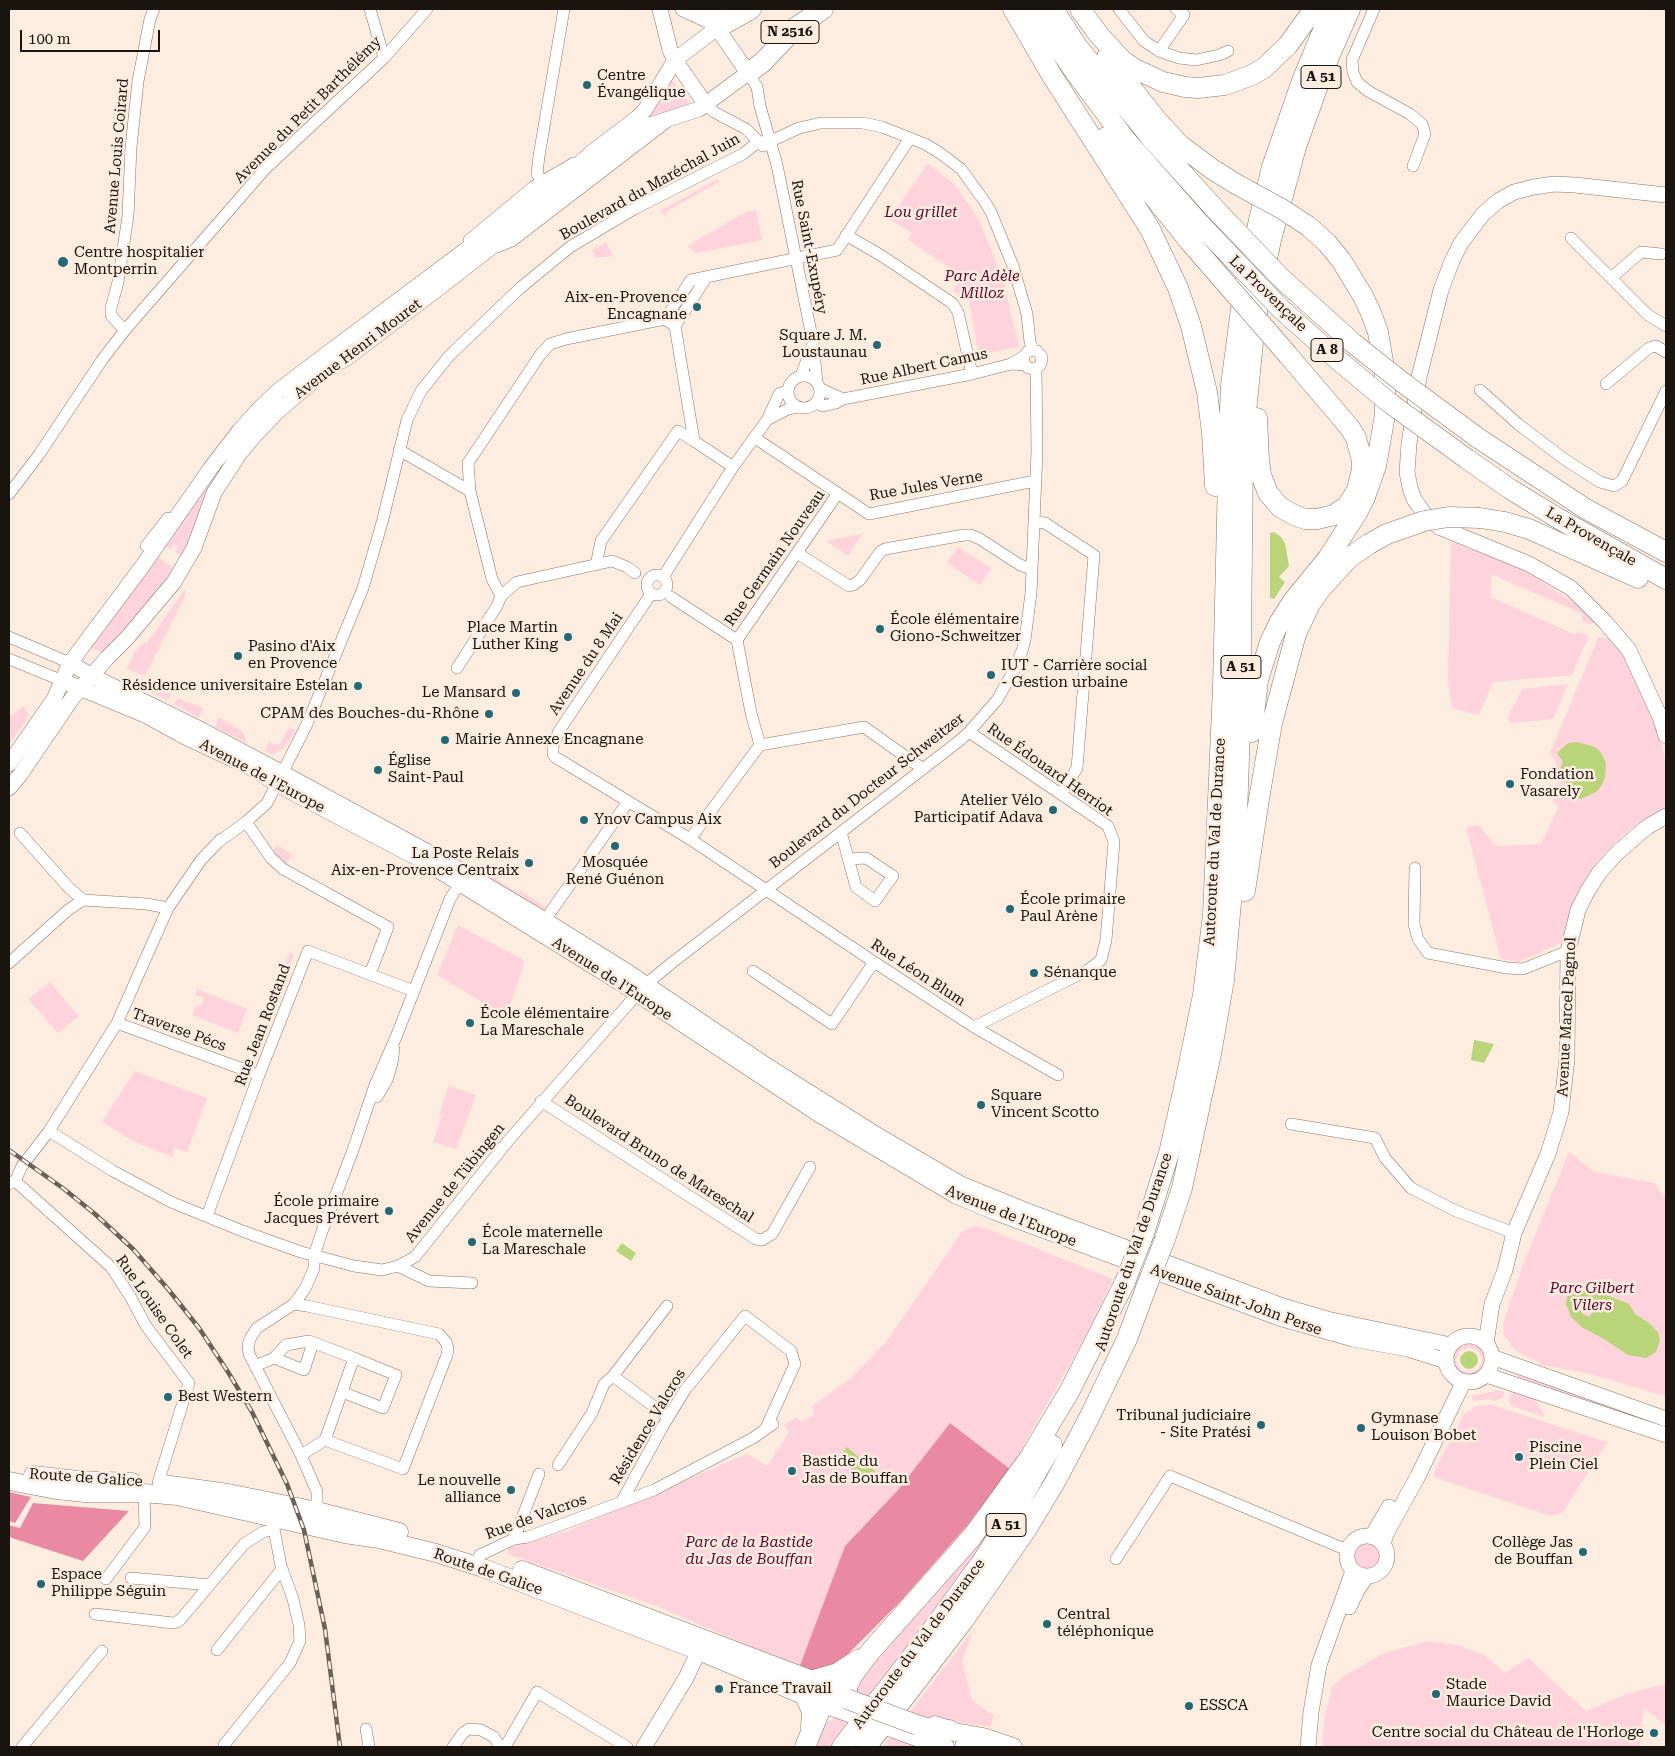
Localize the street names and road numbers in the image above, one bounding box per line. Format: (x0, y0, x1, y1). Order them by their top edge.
road number: N 2516 (761, 21, 819, 44)
street label: Avenue du Petit Barthélémy (231, 33, 385, 187)
road number: A 51 (1301, 66, 1341, 88)
street label: Avenue Louis Coirard (101, 78, 133, 234)
street label: Boulevard du Maréchal Juin (557, 130, 743, 244)
street label: Rue Saint-Exupéry (787, 178, 831, 316)
street label: La Provençale (1225, 252, 1311, 336)
street label: Avenue Henri Mouret (291, 295, 425, 403)
road number: A 8 (1311, 338, 1343, 362)
street label: Rue Albert Camus (859, 345, 989, 389)
street label: Rue Jules Verne (868, 467, 984, 505)
street label: Rue Germain Nouveau (721, 486, 829, 630)
street label: La Provençale (1542, 504, 1640, 570)
street label: Avenue du 8 Mai (545, 609, 627, 719)
road number: A 51 (1221, 656, 1261, 679)
street label: Boulevard du Docteur Schweitzer (766, 709, 968, 873)
street label: Rue Édouard Herriot (984, 720, 1116, 820)
street label: Avenue de l'Europe (196, 735, 328, 817)
street label: Autoroute du Val de Durance (1201, 738, 1229, 946)
street label: Avenue de l'Europe (549, 933, 675, 1025)
street label: Rue Léon Blum (867, 936, 969, 1010)
street label: Avenue Marcel Pagnol (1554, 937, 1580, 1097)
street label: Rue Jean Rostand (231, 962, 295, 1088)
street label: Traverse Pécs (130, 1005, 228, 1055)
street label: Boulevard Bruno de Mareschal (561, 1091, 757, 1227)
street label: Avenue de Tübingen (401, 1120, 509, 1246)
street label: Autoroute du Val de Durance (1092, 1151, 1176, 1353)
street label: Avenue de l'Europe (943, 1181, 1079, 1251)
street label: Rue Louise Colet (112, 1252, 196, 1362)
street label: Avenue Saint-John Perse (1148, 1261, 1324, 1339)
street label: Résidence Valcros (606, 1366, 690, 1488)
street label: Route de Galice (29, 1465, 143, 1491)
street label: Rue de Valcros (483, 1490, 589, 1544)
road number: A 51 (986, 1514, 1026, 1536)
street label: Route de Galice (431, 1545, 545, 1599)
street label: Autoroute du Val de Durance (849, 1555, 989, 1733)

